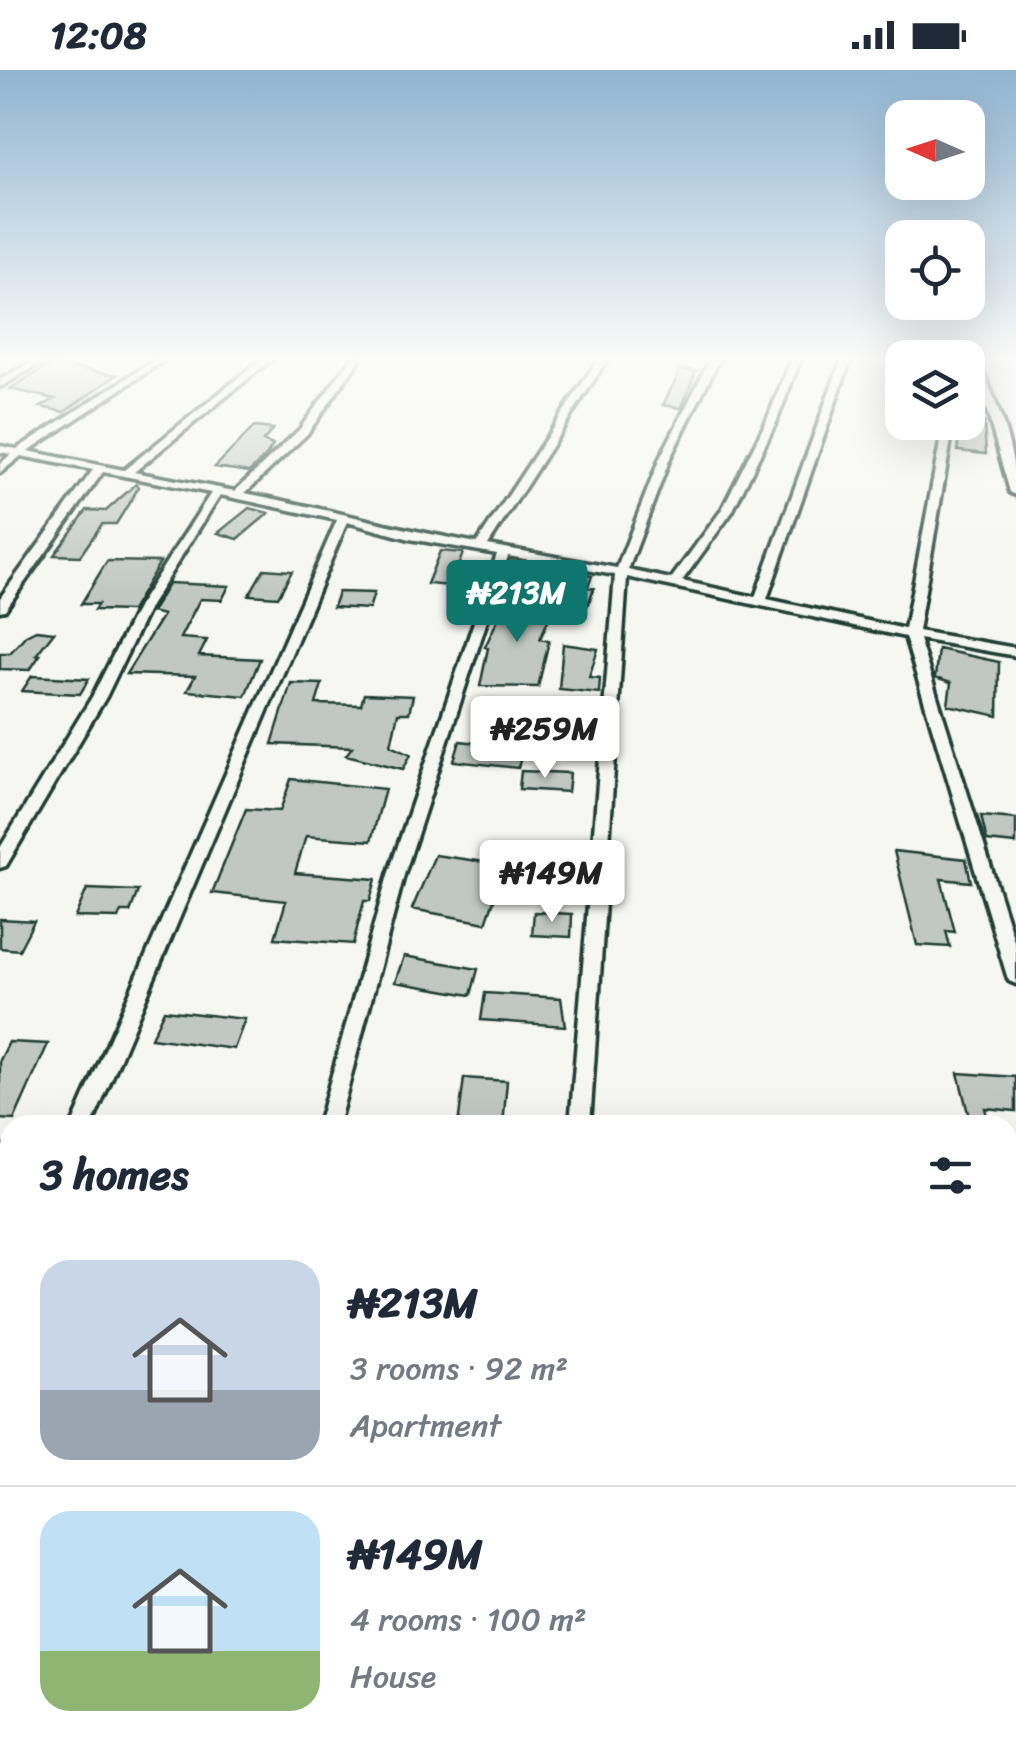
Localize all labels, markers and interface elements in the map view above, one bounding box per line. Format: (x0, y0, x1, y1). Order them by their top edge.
text: 12:08 (50, 2, 147, 69)
north arrow (885, 100, 985, 200)
map controls (885, 100, 985, 440)
button: locate (885, 220, 985, 320)
button: layers (885, 340, 985, 440)
pin: ₦213M (447, 560, 587, 645)
text: ₦213M (468, 564, 566, 621)
pin: ₦259M (475, 696, 615, 781)
text: ₦259M (492, 700, 598, 757)
pin: ₦149M (482, 840, 622, 925)
text: ₦149M (502, 844, 602, 901)
text: 3 homes (40, 1138, 188, 1212)
icon: filters (923, 1148, 978, 1203)
text: ₦213M (350, 1266, 478, 1340)
icon: home (120, 1300, 240, 1420)
text: 3 rooms · 92 m² (350, 1340, 568, 1397)
text: Apartment (350, 1397, 501, 1454)
text: ₦149M (350, 1517, 482, 1591)
icon: home (120, 1551, 240, 1671)
text: 4 rooms · 100 m² (350, 1591, 587, 1648)
text: House (350, 1648, 436, 1705)

